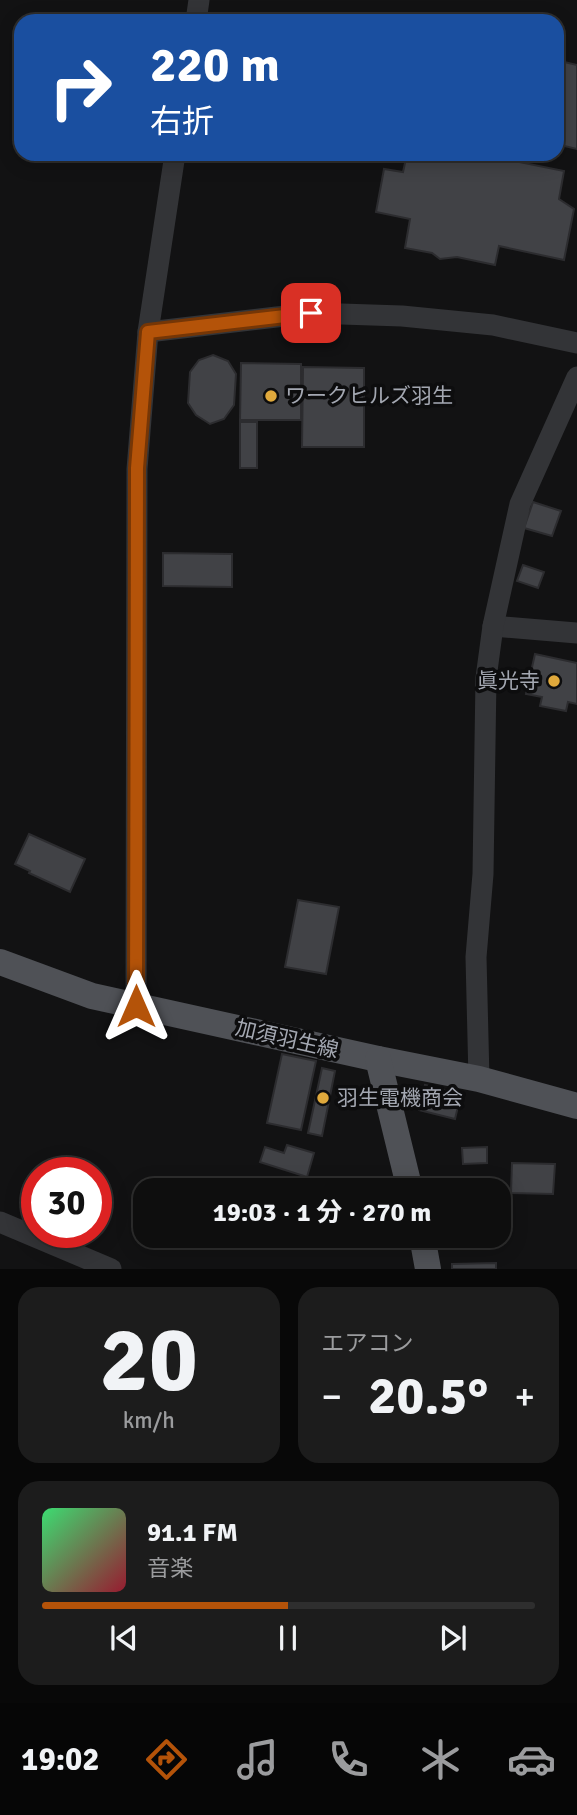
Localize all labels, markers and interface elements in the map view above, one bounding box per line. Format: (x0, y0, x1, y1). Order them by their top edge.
text: 220 m (150, 35, 280, 95)
icon: right (35, 42, 126, 133)
text: 右折 (150, 102, 214, 141)
pin (281, 283, 341, 343)
icon: arrive (292, 294, 330, 332)
place label: ワークヒルズ羽生 (285, 383, 453, 409)
marker: ワークヒルズ羽生 (263, 388, 279, 404)
place label: 眞光寺 (477, 668, 540, 694)
marker: 眞光寺 (546, 673, 562, 689)
position arrow (99, 969, 173, 1043)
street label: 加須羽生線 (233, 1015, 341, 1063)
place label: 羽生電機商会 (337, 1085, 463, 1111)
marker: 羽生電機商会 (315, 1090, 331, 1106)
speed limit sign: 30 (21, 1157, 112, 1248)
text: 19:03 · 1 分 · 270 m (213, 1197, 431, 1229)
text: 20 (100, 1304, 198, 1417)
text: エアコン (322, 1329, 414, 1358)
text: 20.5° (368, 1364, 488, 1428)
text: − (322, 1373, 342, 1420)
text: + (514, 1373, 535, 1420)
text: km/h (123, 1406, 175, 1435)
text: 91.1 FM (147, 1517, 238, 1549)
text: 音楽 (147, 1554, 193, 1583)
icon: previous (105, 1619, 143, 1657)
icon: pause (269, 1619, 307, 1657)
icon: next (434, 1619, 472, 1657)
icon: directions (142, 1735, 191, 1784)
icon: music (233, 1735, 282, 1784)
icon: phone (324, 1735, 373, 1784)
icon: climate (416, 1735, 465, 1784)
icon: car (507, 1735, 556, 1784)
text: 19:02 (21, 1740, 100, 1779)

